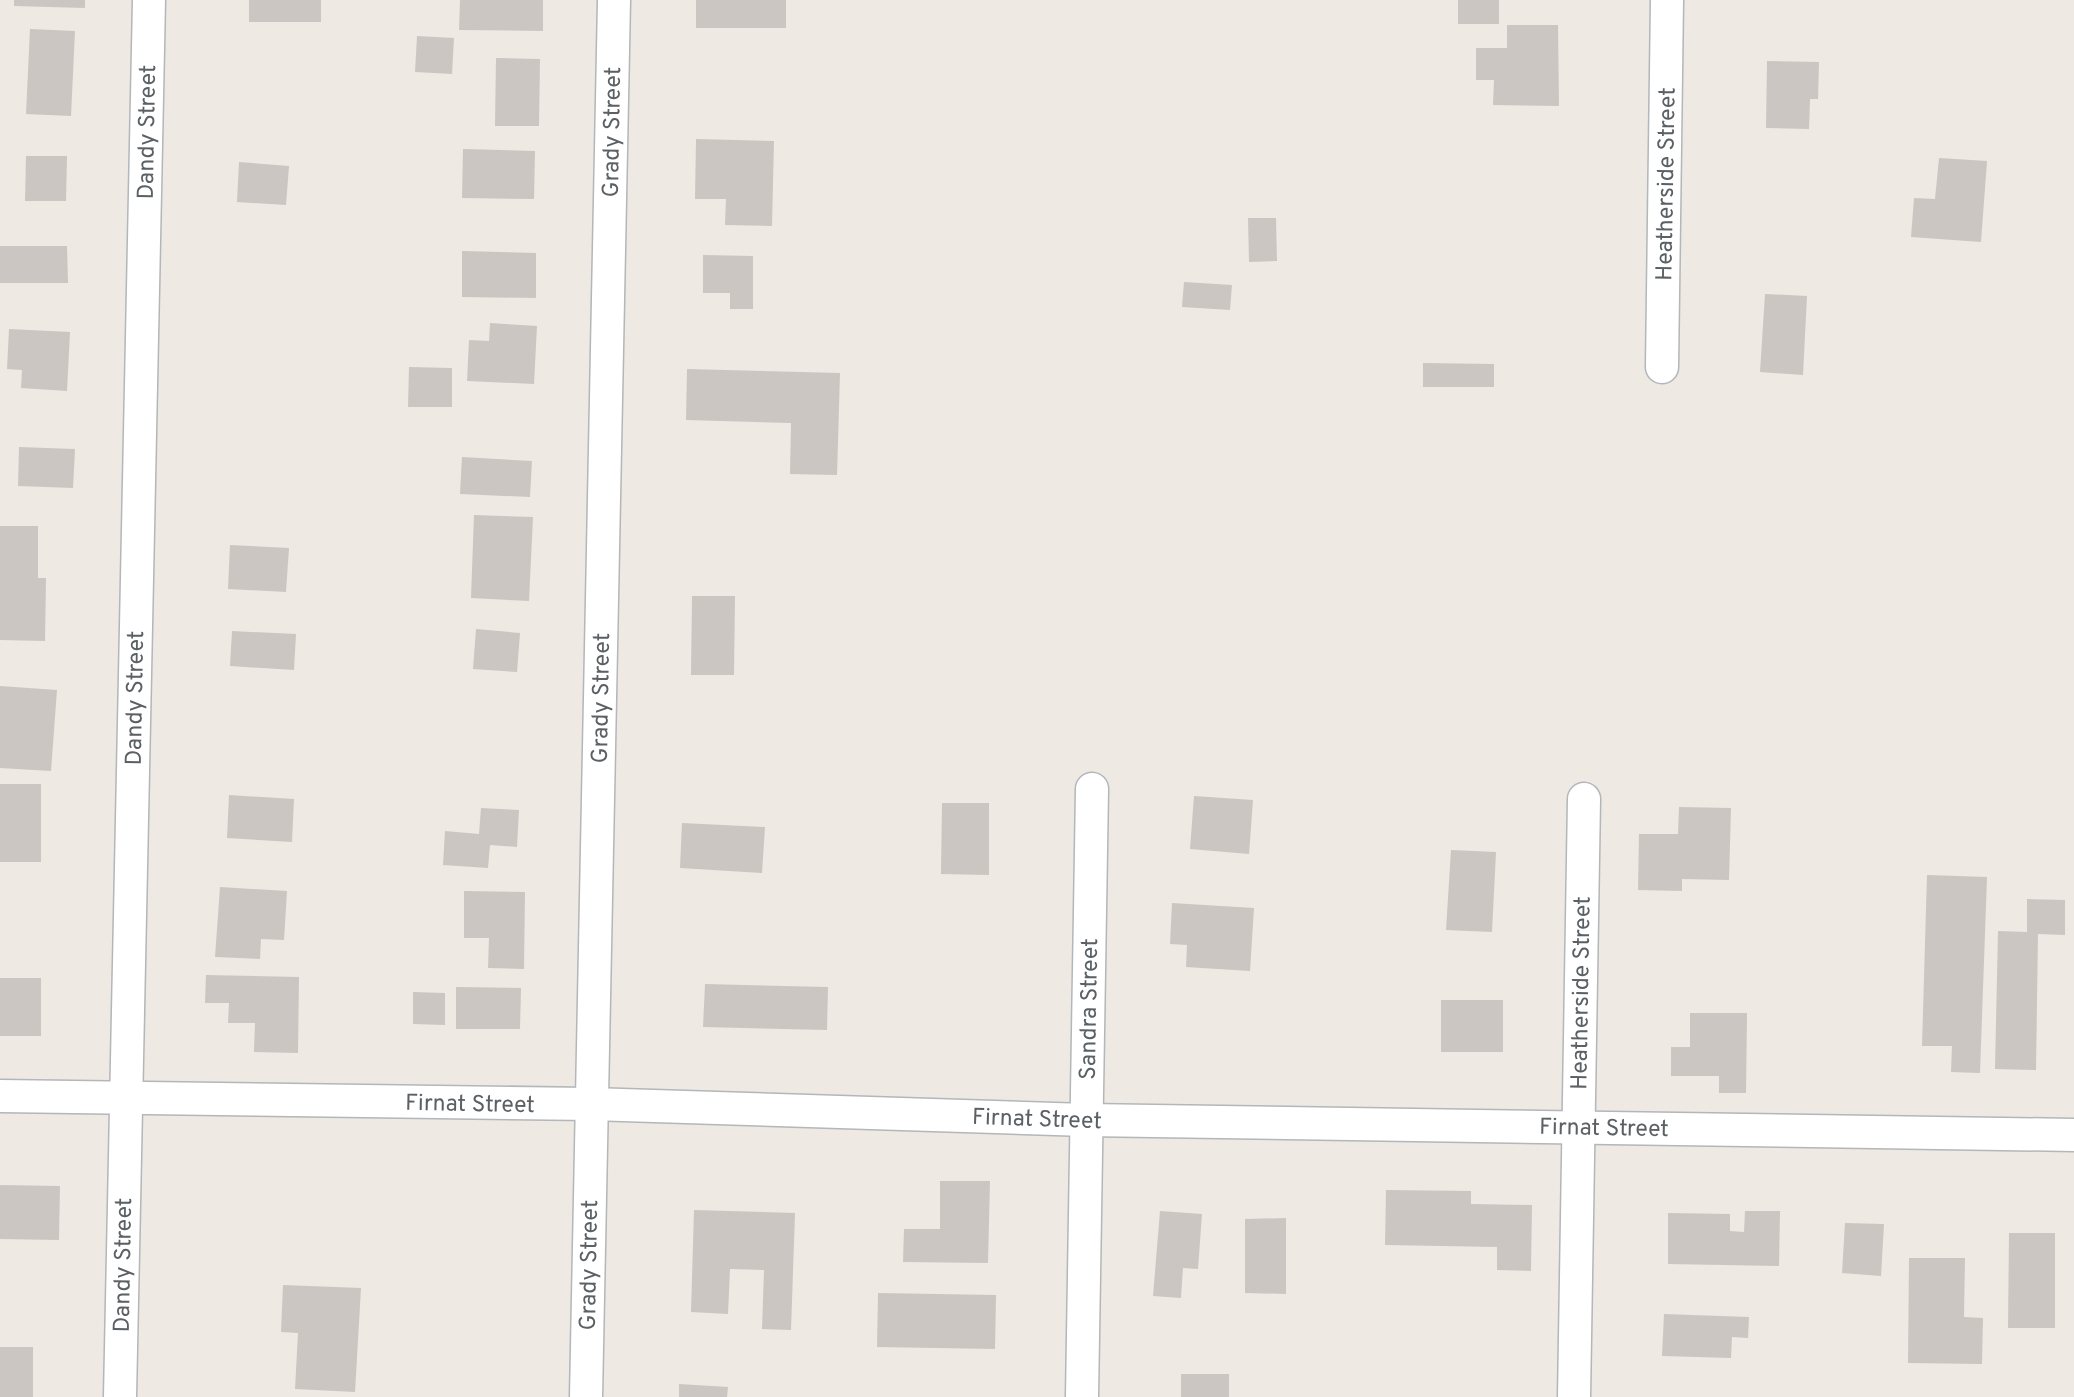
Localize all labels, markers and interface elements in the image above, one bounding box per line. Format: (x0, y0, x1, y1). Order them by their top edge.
street label: Dandy Street (133, 64, 164, 200)
street label: Grady Street (598, 67, 629, 198)
street label: Heatherside Street (1651, 87, 1684, 281)
street label: Dandy Street (121, 630, 152, 766)
street label: Grady Street (587, 633, 618, 764)
street label: Heatherside Street (1566, 896, 1599, 1090)
street label: Sandra Street (1075, 938, 1106, 1080)
street label: Firnat Street (405, 1090, 535, 1121)
street label: Firnat Street (972, 1104, 1102, 1137)
street label: Firnat Street (1539, 1114, 1669, 1145)
street label: Dandy Street (109, 1197, 140, 1333)
street label: Grady Street (575, 1200, 606, 1331)

